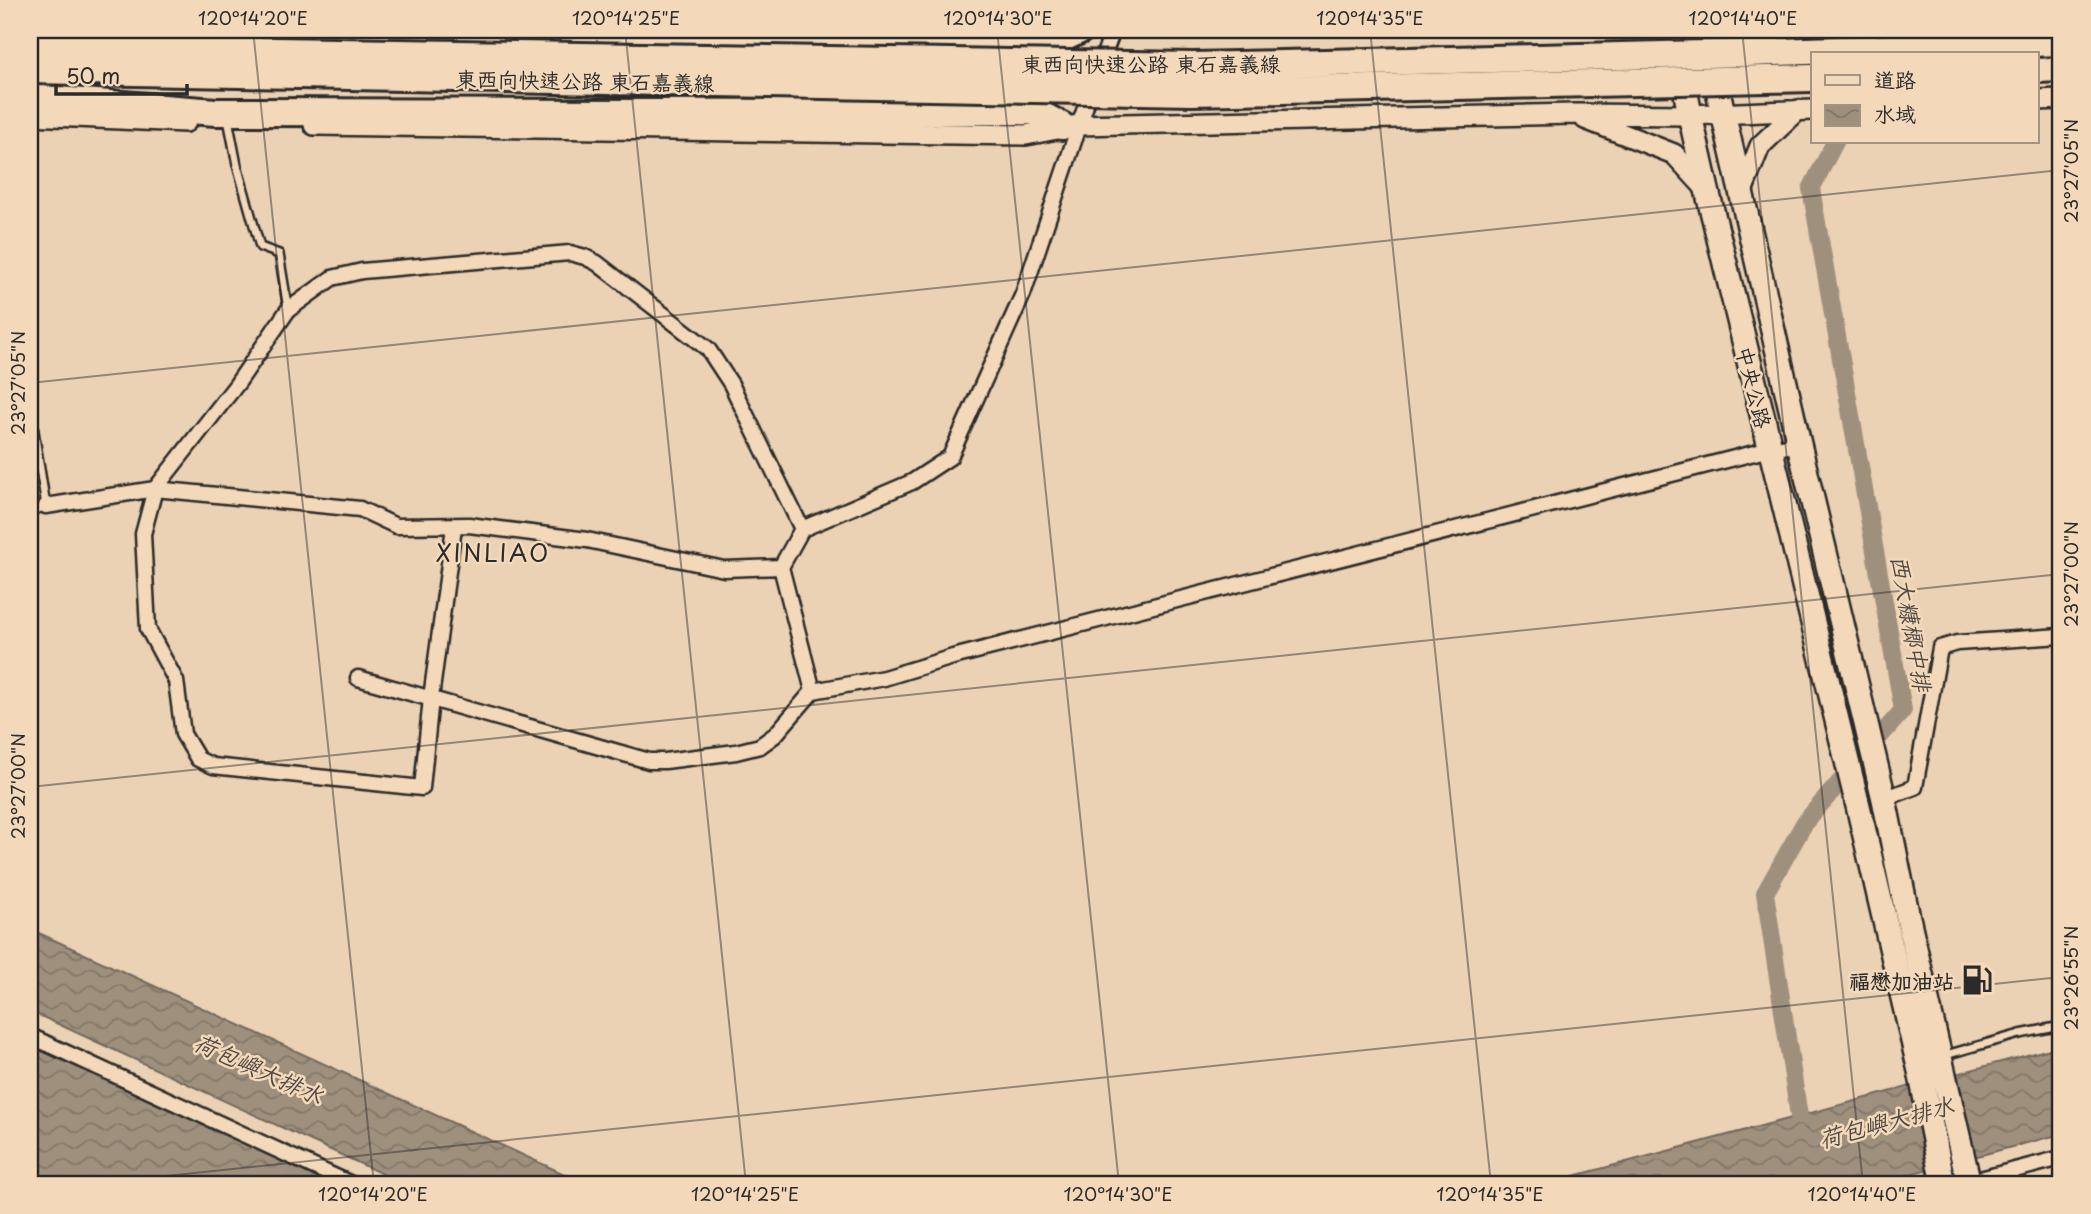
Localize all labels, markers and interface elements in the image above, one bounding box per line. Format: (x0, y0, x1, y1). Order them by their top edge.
text: 120°14'20"E (198, 4, 308, 31)
text: 120°14'25"E (572, 4, 680, 31)
text: 120°14'30"E (943, 4, 1053, 31)
text: 120°14'35"E (1316, 4, 1424, 31)
text: 120°14'40"E (1689, 4, 1797, 31)
street label: 東西向快速公路 東石嘉義線 (1022, 47, 1280, 79)
scale bar (56, 52, 187, 96)
legend (1811, 52, 2038, 144)
text: 50 m (66, 59, 120, 91)
street label: 東西向快速公路 東石嘉義線 (455, 62, 715, 98)
text: 道路 (1874, 63, 1916, 95)
text: 水域 (1874, 97, 1916, 129)
text: 23°27'05"N (2057, 119, 2084, 223)
text: 23°27'05"N (4, 331, 31, 435)
street label: 中央公路 (1729, 342, 1781, 432)
text: 23°27'00"N (2057, 521, 2084, 627)
district label: XINLIAO (436, 534, 550, 570)
water label: 西大糠榔中排 (1883, 552, 1942, 696)
text: 23°27'00"N (4, 733, 31, 839)
text: 23°26'55"N (2057, 926, 2084, 1030)
fuel station icon: 福懋加油站 (1960, 963, 1994, 997)
place label: 福懋加油站 (1849, 964, 1954, 996)
water label: 荷包嶼大排水 (189, 1024, 330, 1112)
water label: 荷包嶼大排水 (1815, 1086, 1958, 1156)
text: 120°14'20"E (318, 1180, 428, 1207)
text: 120°14'25"E (691, 1180, 799, 1207)
text: 120°14'30"E (1063, 1180, 1173, 1207)
text: 120°14'35"E (1436, 1180, 1544, 1207)
text: 120°14'40"E (1808, 1180, 1916, 1207)

